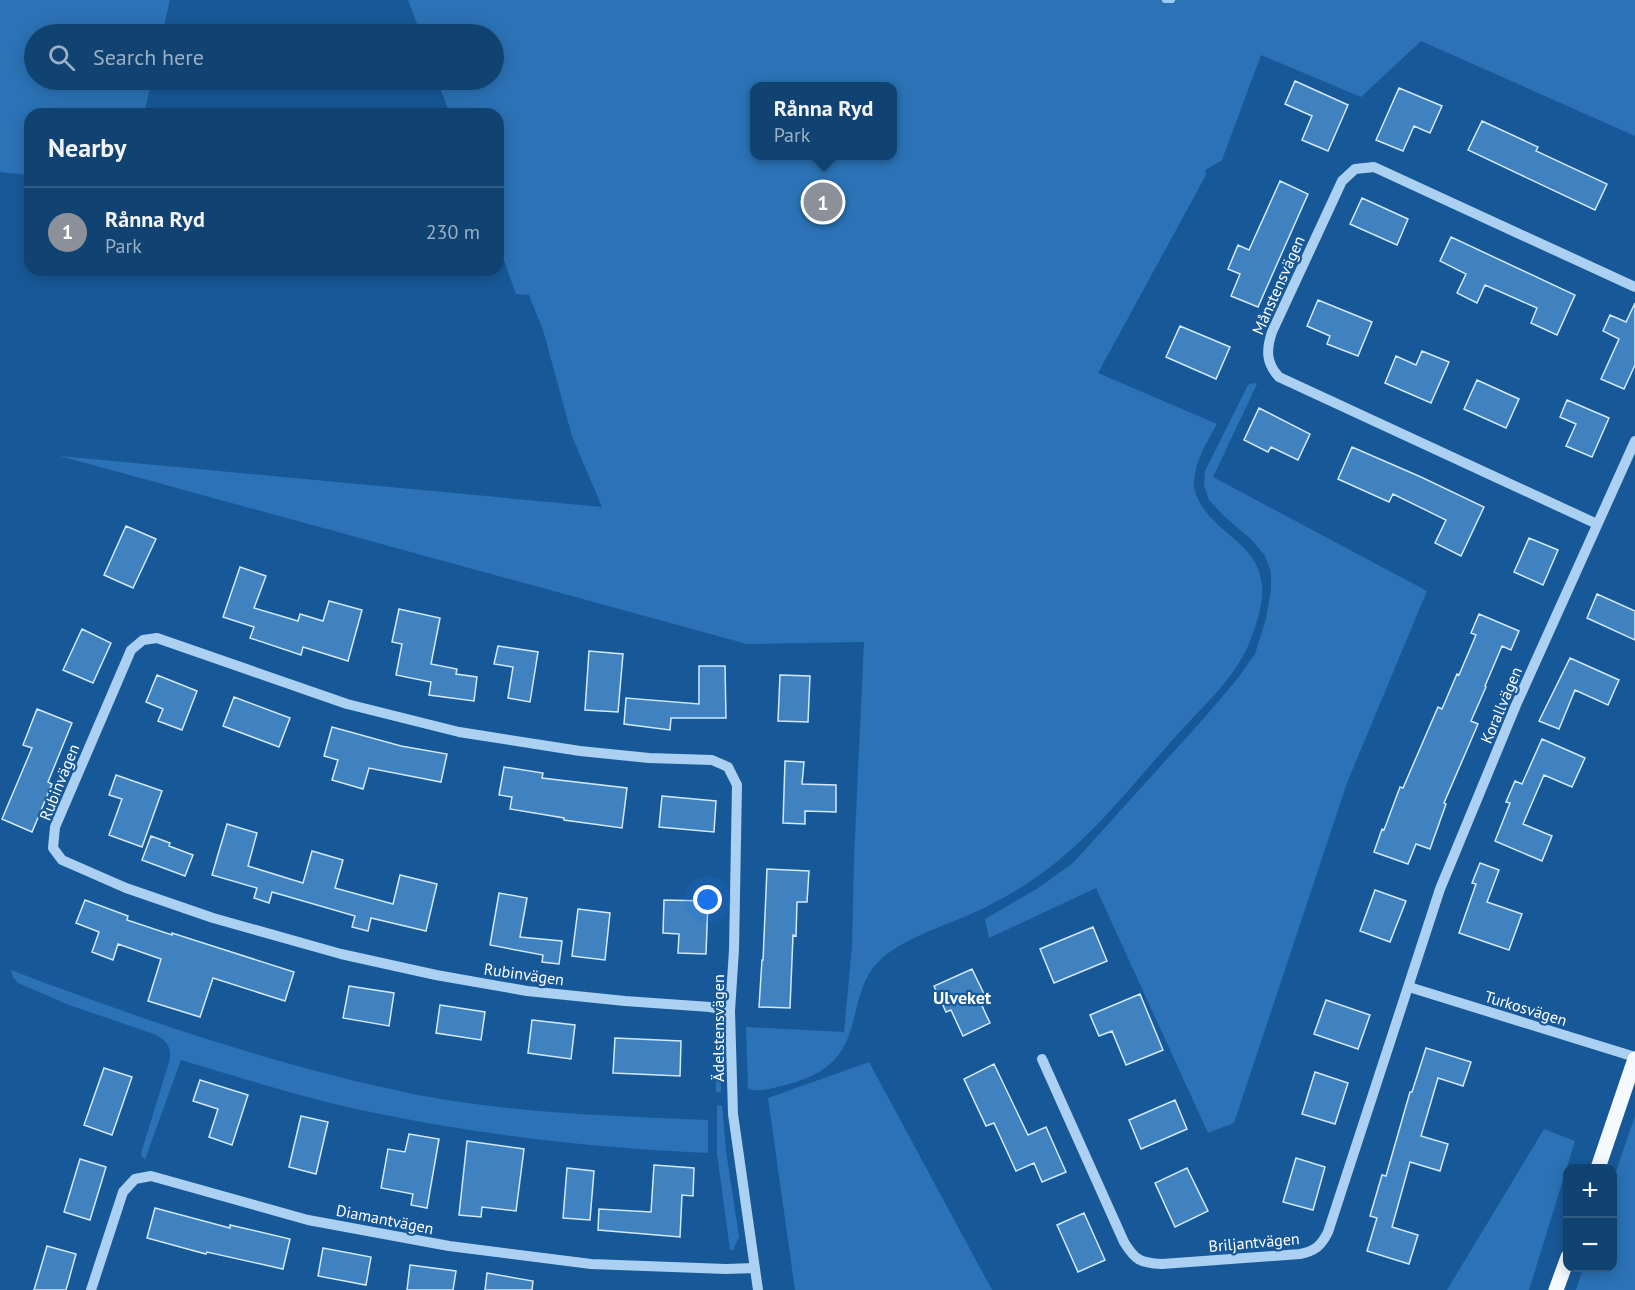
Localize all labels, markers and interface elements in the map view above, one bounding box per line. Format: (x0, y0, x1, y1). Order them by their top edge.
search box (24, 24, 504, 90)
icon: search (45, 41, 78, 74)
text: Search here (93, 43, 204, 71)
popup (750, 82, 897, 160)
text: Rånna Ryd (774, 94, 873, 122)
text: Park (774, 122, 810, 148)
text: Nearby (48, 131, 126, 164)
pin: 1 (804, 180, 842, 224)
text: Rånna Ryd (105, 205, 205, 233)
text: 1 (62, 219, 73, 245)
text: 230 m (426, 219, 480, 245)
street label: Månstensvägen (1247, 232, 1309, 338)
text: Park (105, 233, 142, 259)
street label: Korallvägen (1476, 664, 1526, 746)
street label: Rubinvägen (35, 741, 83, 823)
your location (693, 885, 722, 914)
street label: Rubinvägen (483, 958, 565, 990)
street label: Ädelstensvägen (708, 974, 728, 1082)
district label: Ulveket (933, 986, 992, 1009)
street label: Turkosvägen (1482, 986, 1570, 1030)
map controls (1563, 1164, 1617, 1272)
button: + (1563, 1164, 1617, 1218)
street label: Diamantvägen (335, 1200, 435, 1238)
button: − (1563, 1218, 1617, 1272)
street label: Briljantvägen (1208, 1228, 1300, 1256)

